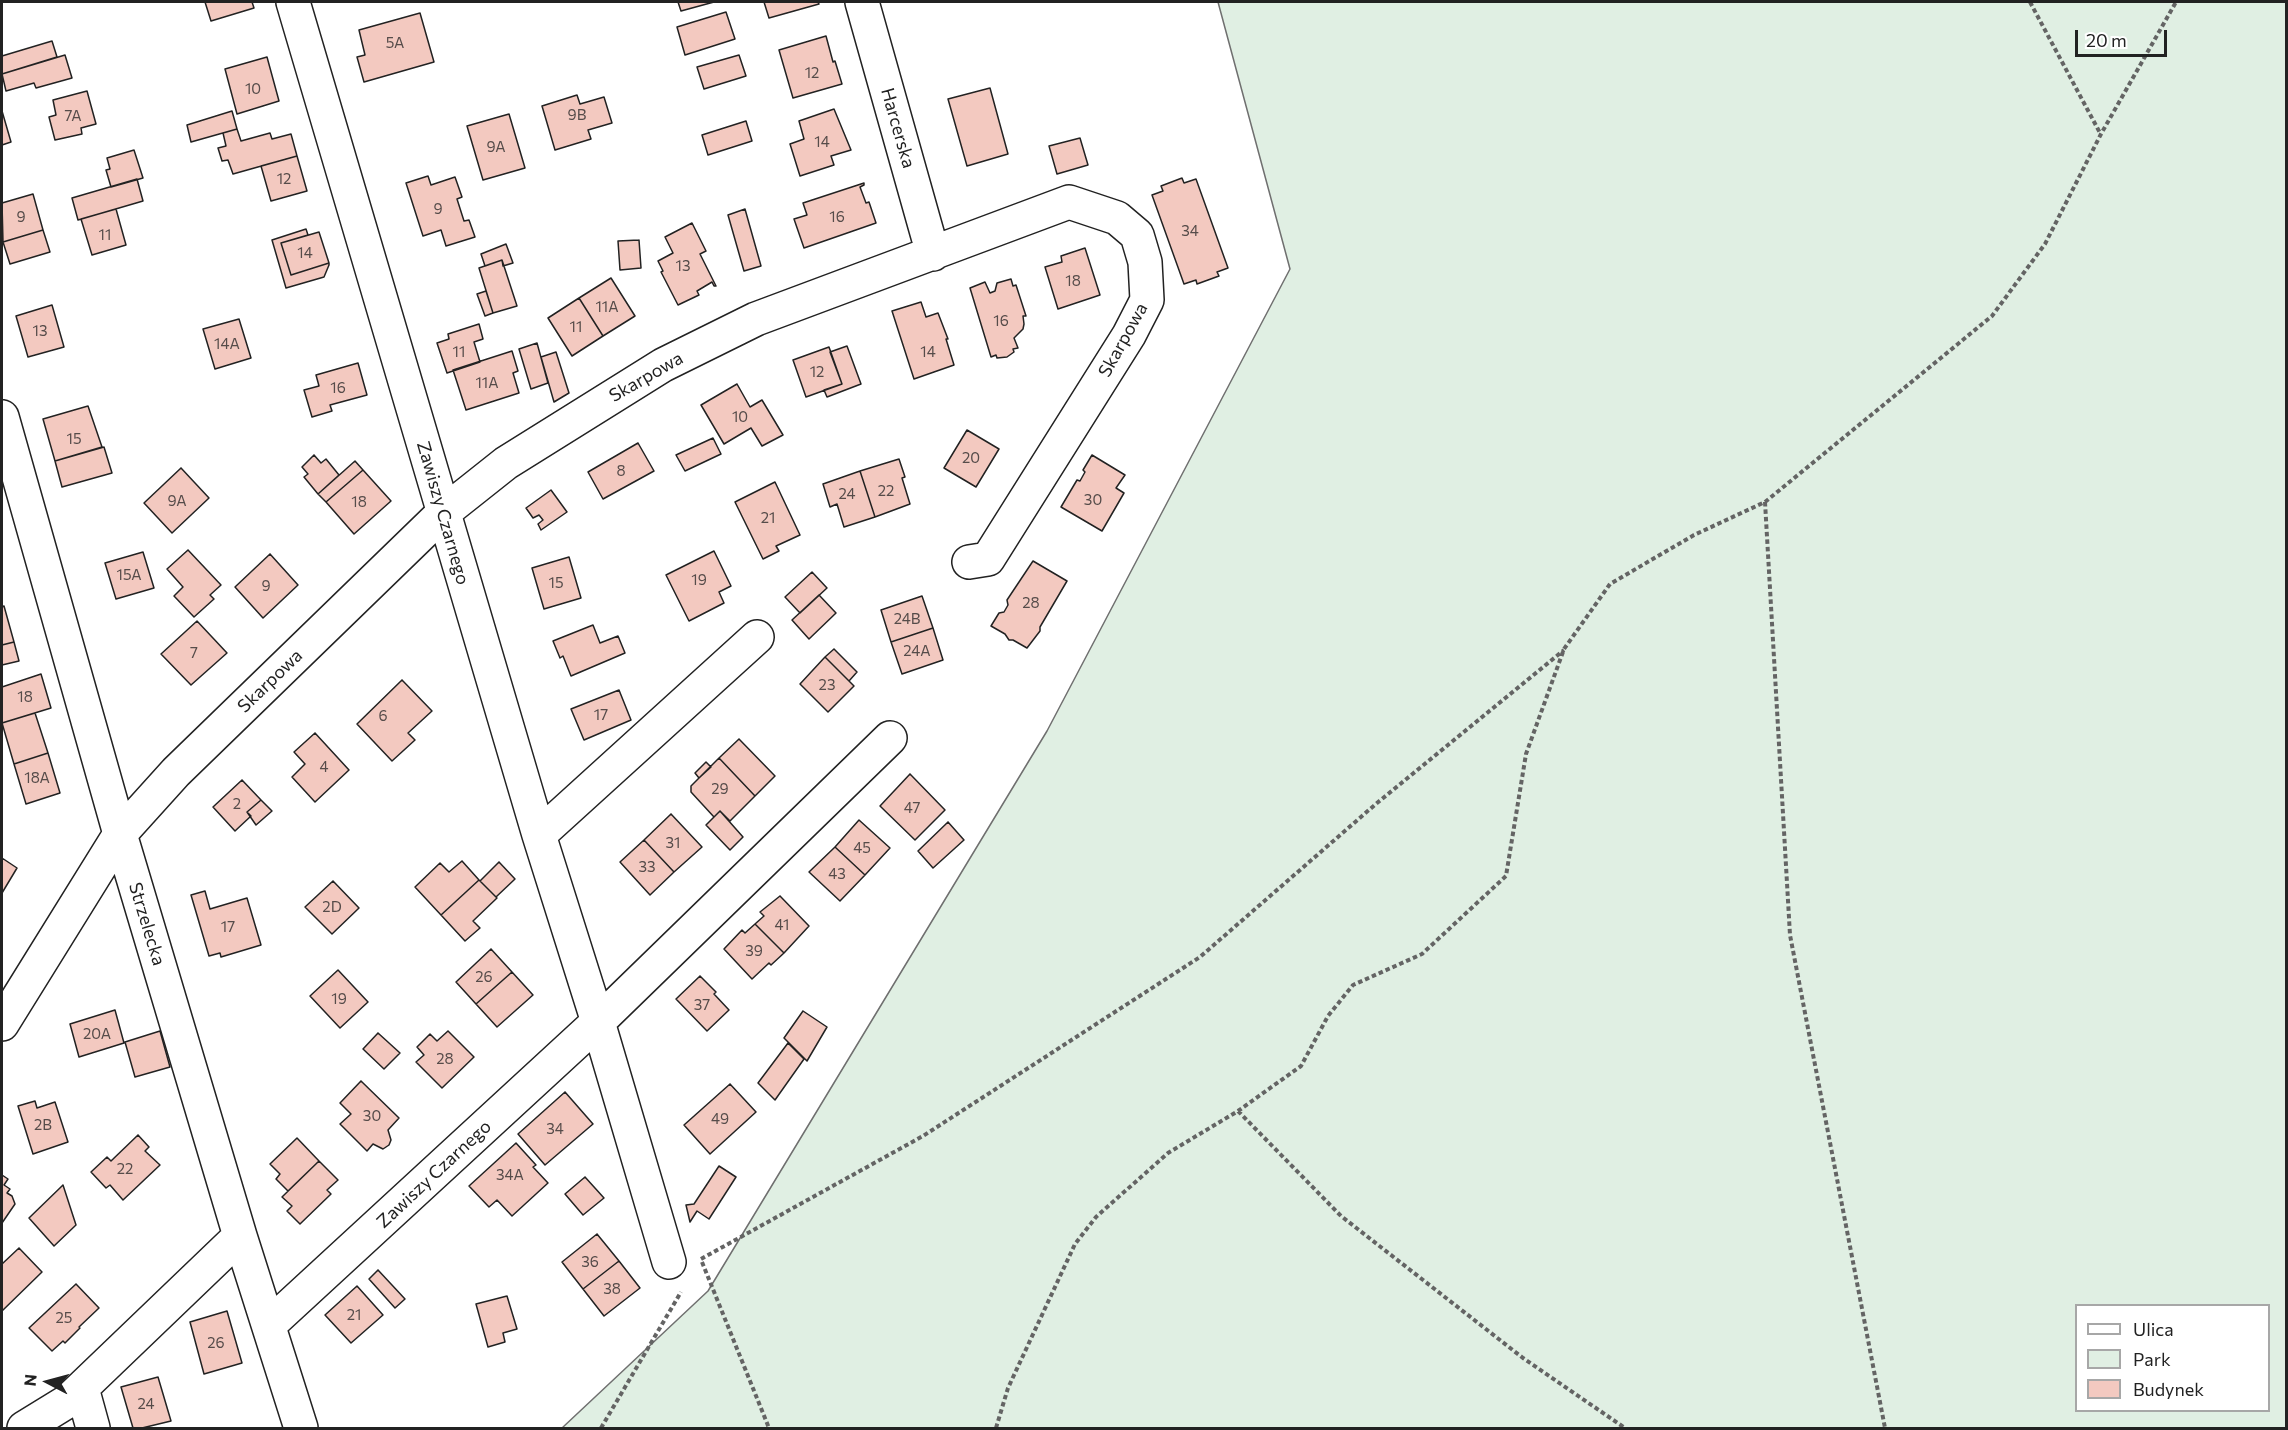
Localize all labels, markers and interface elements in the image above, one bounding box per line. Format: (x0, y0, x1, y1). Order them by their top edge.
scale bar (2078, 18, 2170, 56)
text: 20 m (2086, 29, 2127, 51)
house number: 5A (386, 34, 404, 52)
house number: 12 (805, 64, 819, 82)
house number: 10 (245, 80, 261, 98)
street label: Harcerska (876, 85, 920, 171)
house number: 9B (568, 106, 586, 124)
house number: 7A (64, 107, 82, 125)
house number: 14 (814, 133, 830, 151)
house number: 9A (486, 138, 506, 156)
house number: 12 (277, 170, 291, 188)
house number: 9 (433, 200, 443, 218)
house number: 9 (16, 208, 26, 226)
house number: 16 (829, 208, 845, 226)
house number: 34 (1181, 222, 1199, 240)
house number: 11 (99, 226, 111, 244)
house number: 14 (297, 244, 313, 262)
house number: 13 (676, 257, 690, 275)
house number: 18 (1065, 272, 1081, 290)
house number: 11A (595, 298, 619, 316)
street label: Skarpowa (1094, 299, 1152, 381)
house number: 16 (993, 312, 1009, 330)
house number: 11 (570, 318, 582, 336)
house number: 13 (33, 322, 47, 340)
house number: 14A (214, 335, 240, 353)
house number: 11 (453, 343, 465, 361)
house number: 14 (920, 343, 936, 361)
street label: Skarpowa (605, 347, 687, 407)
house number: 12 (810, 363, 824, 381)
house number: 11A (475, 374, 499, 392)
house number: 16 (330, 379, 346, 397)
house number: 10 (732, 408, 748, 426)
house number: 15 (66, 430, 82, 448)
street label: Zawiszy Czarnego (412, 439, 474, 587)
house number: 20 (962, 449, 980, 467)
house number: 8 (616, 462, 626, 480)
house number: 22 (878, 482, 894, 500)
house number: 24 (838, 485, 856, 503)
house number: 30 (1084, 491, 1102, 509)
house number: 9A (167, 492, 187, 510)
house number: 18 (351, 493, 367, 511)
house number: 21 (761, 509, 775, 527)
house number: 15A (116, 566, 142, 584)
house number: 19 (691, 571, 707, 589)
house number: 15 (548, 574, 564, 592)
house number: 9 (261, 577, 271, 595)
house number: 28 (1022, 594, 1040, 612)
house number: 24B (894, 610, 920, 628)
house number: 24A (903, 642, 931, 660)
house number: 7 (190, 644, 198, 662)
street label: Skarpowa (233, 645, 307, 717)
house number: 23 (819, 676, 835, 694)
house number: 18 (17, 688, 33, 706)
house number: 17 (594, 706, 608, 724)
house number: 6 (378, 707, 388, 725)
house number: 4 (320, 758, 328, 776)
house number: 18A (24, 769, 50, 787)
house number: 29 (711, 780, 729, 798)
house number: 2 (233, 795, 241, 813)
house number: 47 (904, 799, 920, 817)
house number: 31 (666, 834, 680, 852)
house number: 45 (853, 839, 871, 857)
house number: 33 (638, 858, 656, 876)
house number: 43 (828, 865, 846, 883)
street label: Strzelecka (124, 880, 170, 968)
house number: 2D (322, 898, 342, 916)
house number: 41 (775, 916, 789, 934)
house number: 17 (221, 918, 235, 936)
house number: 39 (745, 942, 763, 960)
house number: 26 (475, 968, 493, 986)
house number: 19 (331, 990, 347, 1008)
house number: 37 (694, 996, 710, 1014)
house number: 20A (83, 1025, 111, 1043)
house number: 28 (436, 1050, 454, 1068)
house number: 30 (363, 1107, 381, 1125)
house number: 49 (711, 1110, 729, 1128)
house number: 2B (34, 1116, 52, 1134)
street label: Zawiszy Czarnego (372, 1116, 496, 1232)
house number: 34 (546, 1120, 564, 1138)
house number: 22 (117, 1160, 133, 1178)
house number: 34A (496, 1166, 524, 1184)
house number: 36 (581, 1253, 599, 1271)
house number: 38 (603, 1280, 621, 1298)
legend (2075, 1304, 2270, 1412)
house number: 21 (347, 1306, 361, 1324)
house number: 25 (56, 1309, 72, 1327)
text: Ulica (2133, 1318, 2174, 1340)
house number: 26 (207, 1334, 225, 1352)
text: Park (2133, 1348, 2171, 1370)
north arrow (18, 1352, 78, 1412)
text: N (20, 1373, 40, 1387)
text: Budynek (2133, 1378, 2204, 1400)
house number: 24 (137, 1395, 155, 1413)

